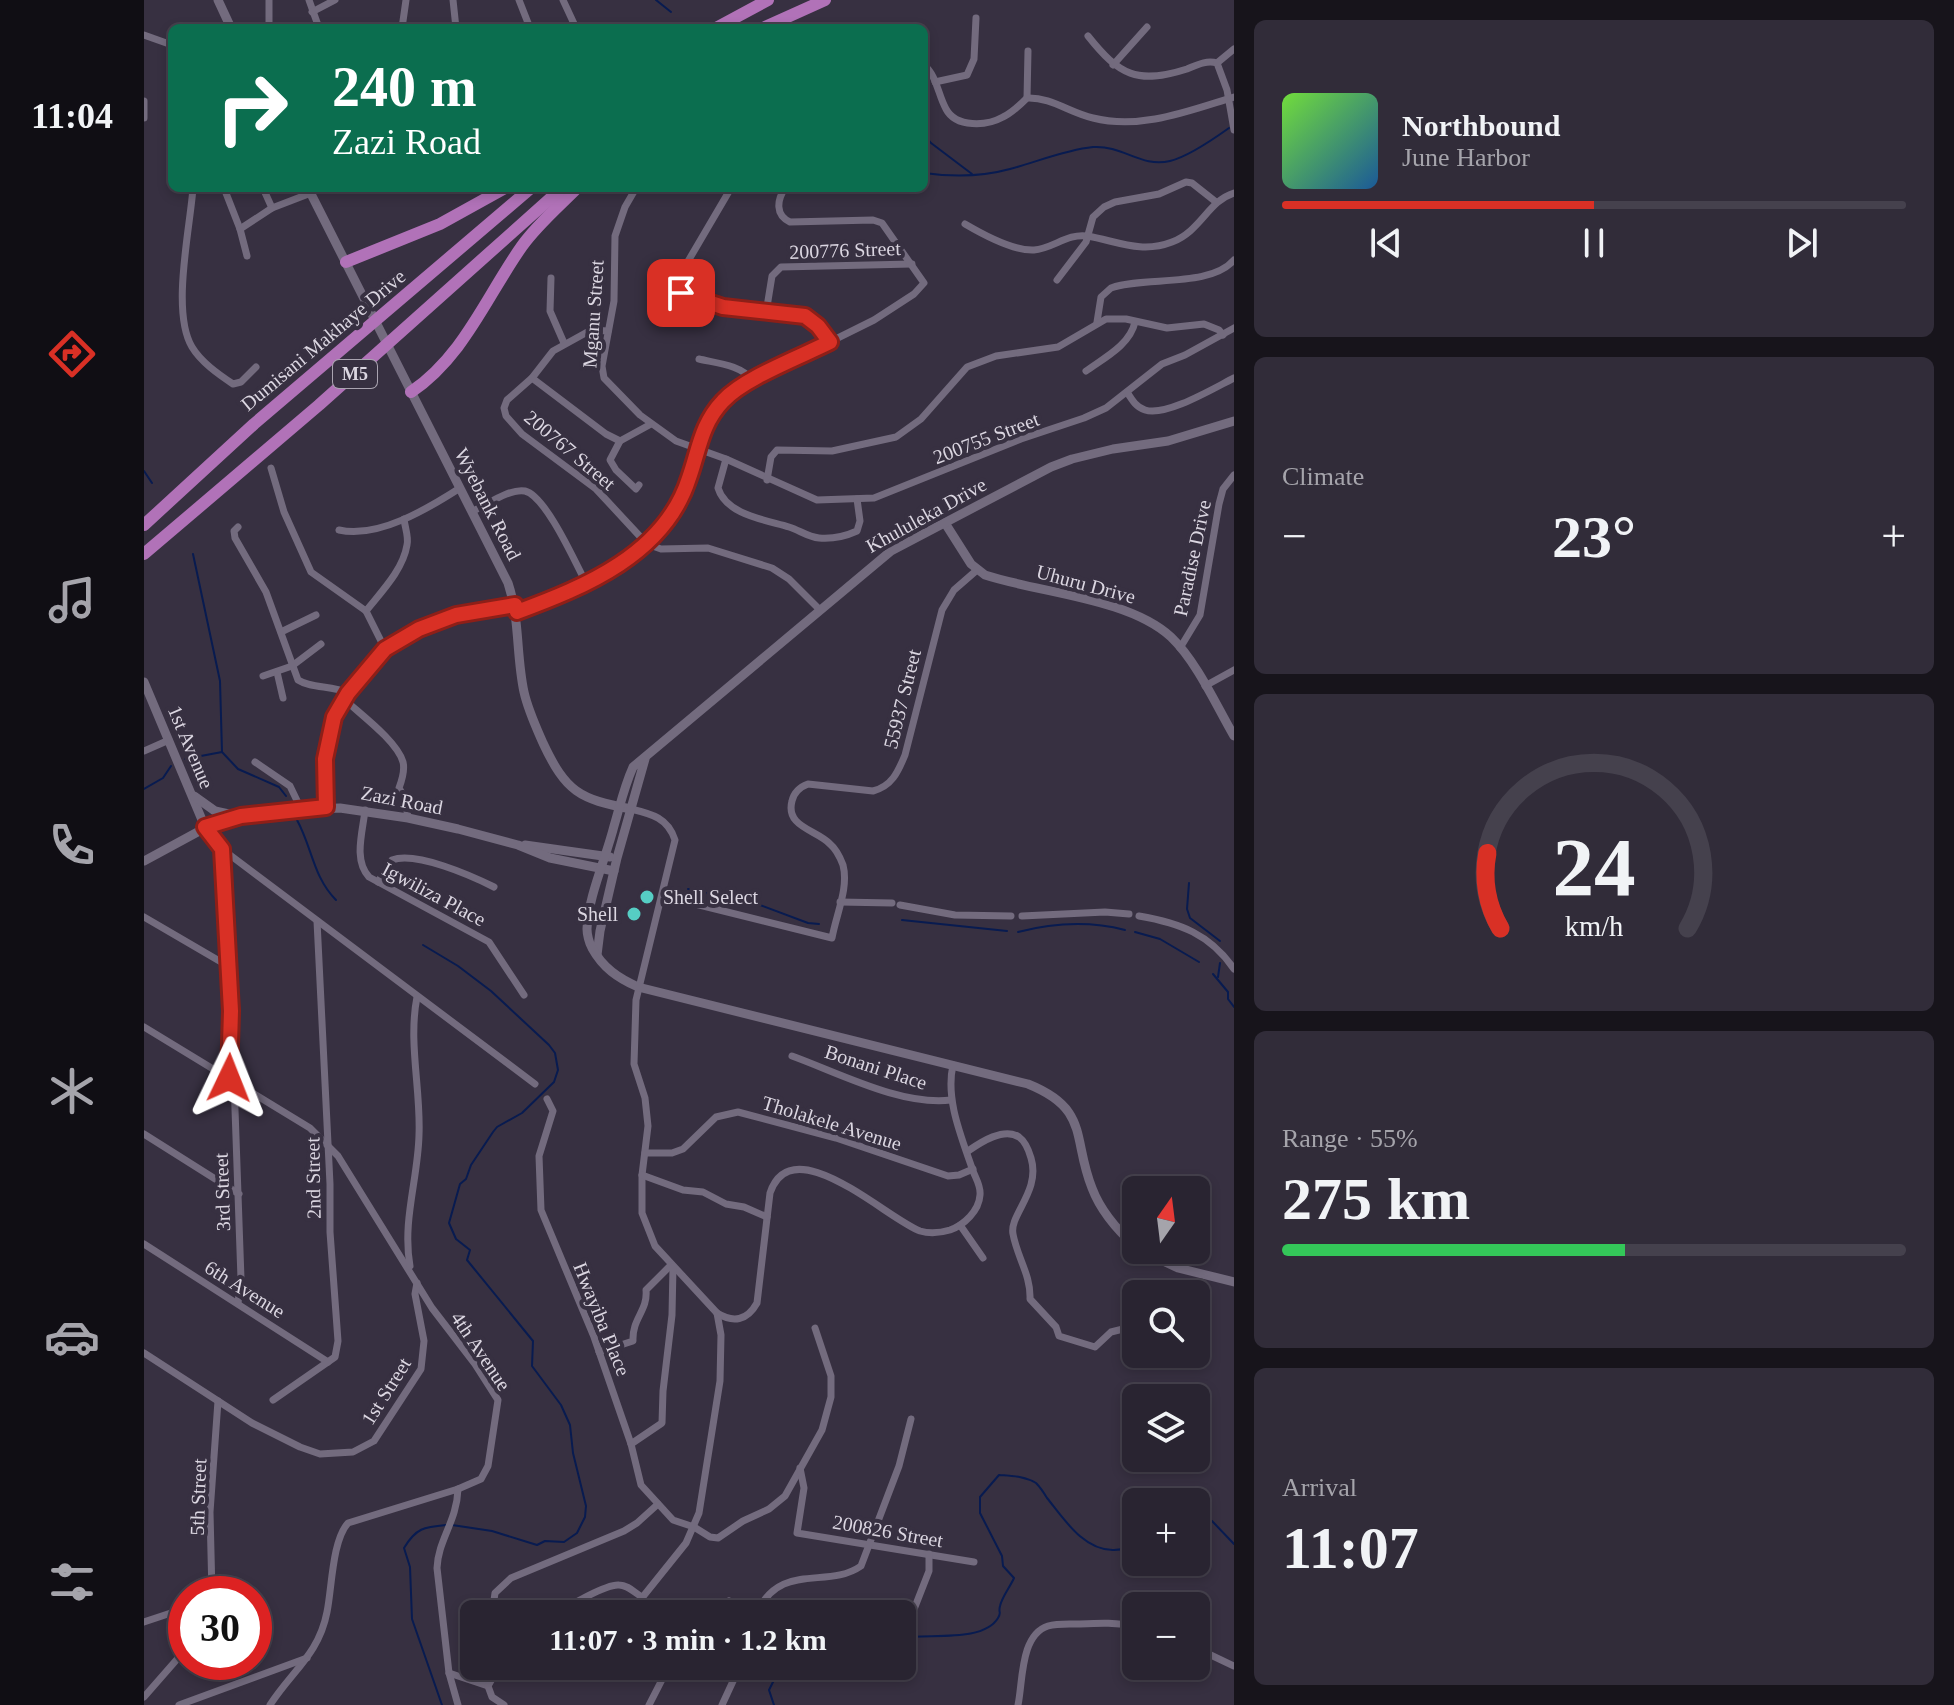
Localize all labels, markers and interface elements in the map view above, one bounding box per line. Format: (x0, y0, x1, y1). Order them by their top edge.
icon: right (200, 56, 304, 160)
text: 240 m (332, 56, 477, 118)
text: 11:04 (31, 96, 113, 136)
text: Northbound (1402, 109, 1560, 142)
text: Zazi Road (332, 122, 481, 162)
text: June Harbor (1402, 143, 1530, 172)
icon: previous (1364, 221, 1408, 265)
icon: pause (1572, 221, 1616, 265)
icon: next (1780, 221, 1824, 265)
street label: 200776 Street (789, 237, 902, 263)
street label: Mganu Street (578, 259, 609, 369)
pin (647, 259, 715, 327)
street label: Dumisani Makhaye Drive (236, 265, 410, 416)
icon: arrive (659, 271, 703, 315)
icon: directions (44, 326, 100, 382)
road number: M5 (333, 360, 377, 388)
street label: 200767 Street (520, 406, 620, 495)
street label: 200755 Street (930, 408, 1042, 468)
street label: Wyebank Road (449, 444, 526, 564)
text: Climate (1282, 462, 1364, 491)
street label: Khululeka Drive (862, 473, 990, 557)
street label: Paradise Drive (1169, 498, 1215, 618)
text: 23° (1552, 504, 1636, 570)
text: − (1282, 512, 1307, 561)
text: + (1881, 512, 1906, 561)
street label: Uhuru Drive (1034, 560, 1138, 608)
icon: music (44, 572, 100, 628)
street label: 55937 Street (879, 647, 925, 751)
street label: 1st Avenue (164, 702, 218, 792)
street label: Zazi Road (359, 781, 445, 819)
icon: phone (44, 817, 100, 873)
text: 24 (1552, 820, 1636, 912)
street label: Igwiliza Place (378, 858, 490, 931)
place label: Shell Select (663, 886, 758, 908)
marker: Shell Select (638, 888, 656, 906)
place label: Shell (577, 903, 618, 925)
marker: Shell (625, 905, 643, 923)
text: km/h (1565, 911, 1623, 942)
position arrow (187, 1036, 271, 1120)
street label: Bonani Place (822, 1040, 930, 1094)
icon: climate (44, 1063, 100, 1119)
street label: Tholakele Avenue (760, 1091, 904, 1155)
text: Range · 55% (1282, 1124, 1418, 1153)
street label: 2nd Street (301, 1137, 325, 1219)
street label: 3rd Street (210, 1152, 234, 1232)
text: 275 km (1282, 1166, 1470, 1232)
north arrow (1122, 1176, 1210, 1264)
map controls (1122, 1176, 1210, 1680)
street label: 6th Avenue (201, 1256, 289, 1322)
street label: Hwayiba Place (568, 1259, 635, 1379)
button: search (1122, 1280, 1210, 1368)
street label: 4th Avenue (447, 1307, 515, 1395)
icon: car (44, 1309, 100, 1365)
street label: 1st Street (357, 1353, 415, 1429)
button: layers (1122, 1384, 1210, 1472)
street label: 5th Street (186, 1458, 210, 1536)
text: Arrival (1282, 1473, 1357, 1502)
button: + (1122, 1488, 1210, 1576)
street label: 200826 Street (831, 1510, 945, 1552)
text: 11:07 (1282, 1515, 1419, 1581)
icon: filters (44, 1554, 100, 1610)
speed limit sign: 30 (168, 1576, 272, 1680)
button: − (1122, 1592, 1210, 1680)
text: 11:07 · 3 min · 1.2 km (549, 1623, 827, 1656)

